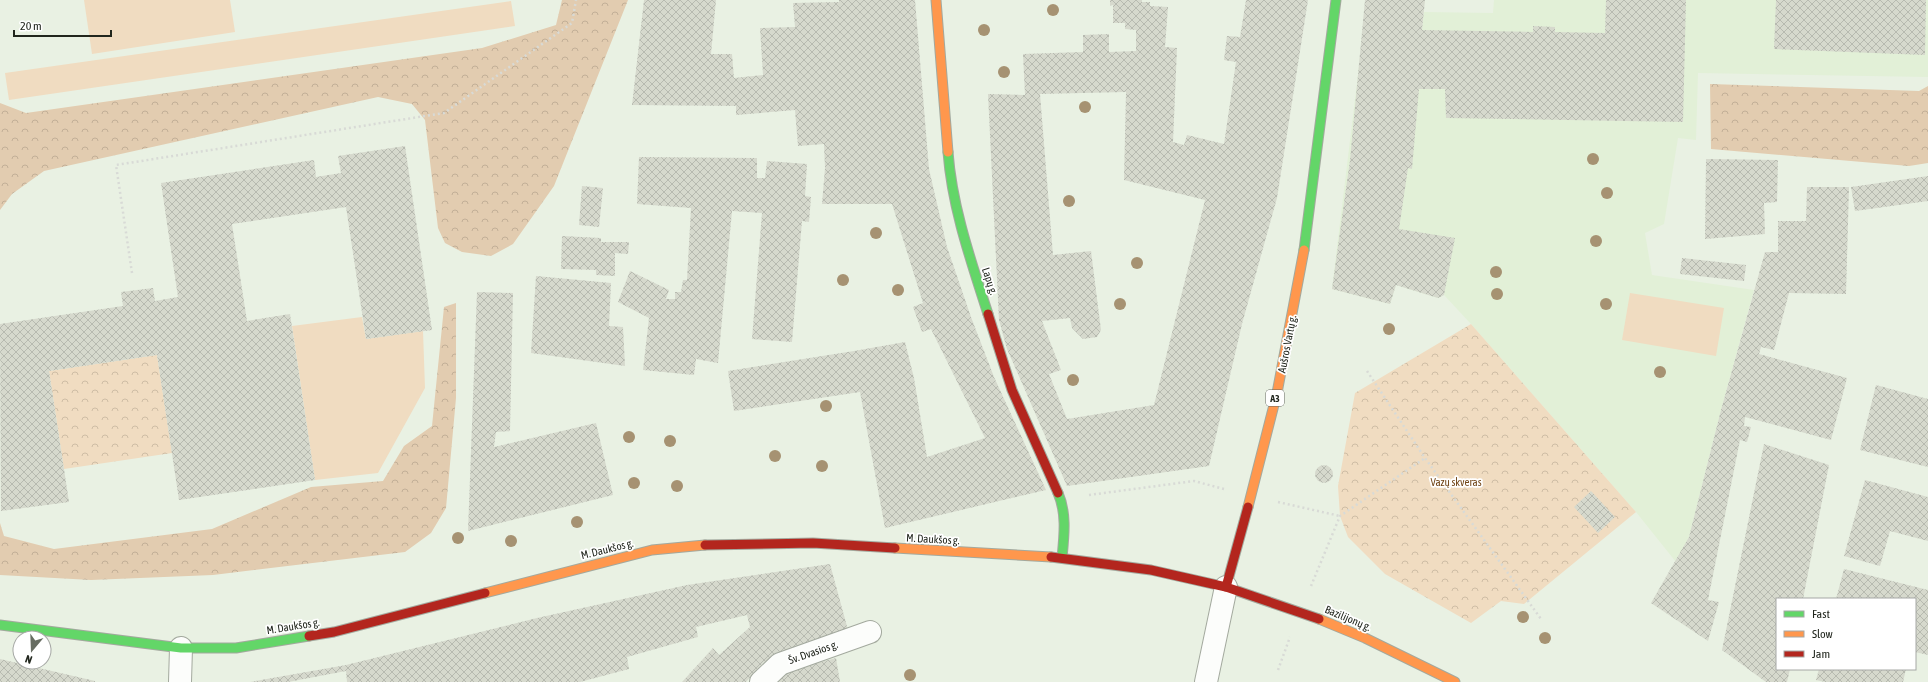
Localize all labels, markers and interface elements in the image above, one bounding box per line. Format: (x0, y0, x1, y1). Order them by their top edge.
scale bar (14, 12, 111, 38)
text: 20 m (20, 19, 42, 33)
street label: Lapų g. (980, 266, 1000, 296)
street label: Aušros Vartų g. (1276, 314, 1298, 374)
road number: A3 (1266, 390, 1284, 406)
park label: Vazų skveras (1430, 476, 1482, 488)
street label: M. Daukšos g. (906, 532, 960, 546)
street label: M. Daukšos g. (580, 537, 634, 561)
legend (1776, 598, 1916, 670)
street label: Bazilijonų g. (1323, 603, 1373, 633)
text: Fast (1812, 607, 1830, 621)
street label: M. Daukšos g. (266, 616, 320, 636)
text: Slow (1812, 627, 1833, 641)
north arrow (12, 630, 52, 670)
street label: Šv. Dvasios g. (787, 638, 839, 666)
text: Jam (1812, 647, 1830, 661)
text: N (24, 653, 34, 666)

